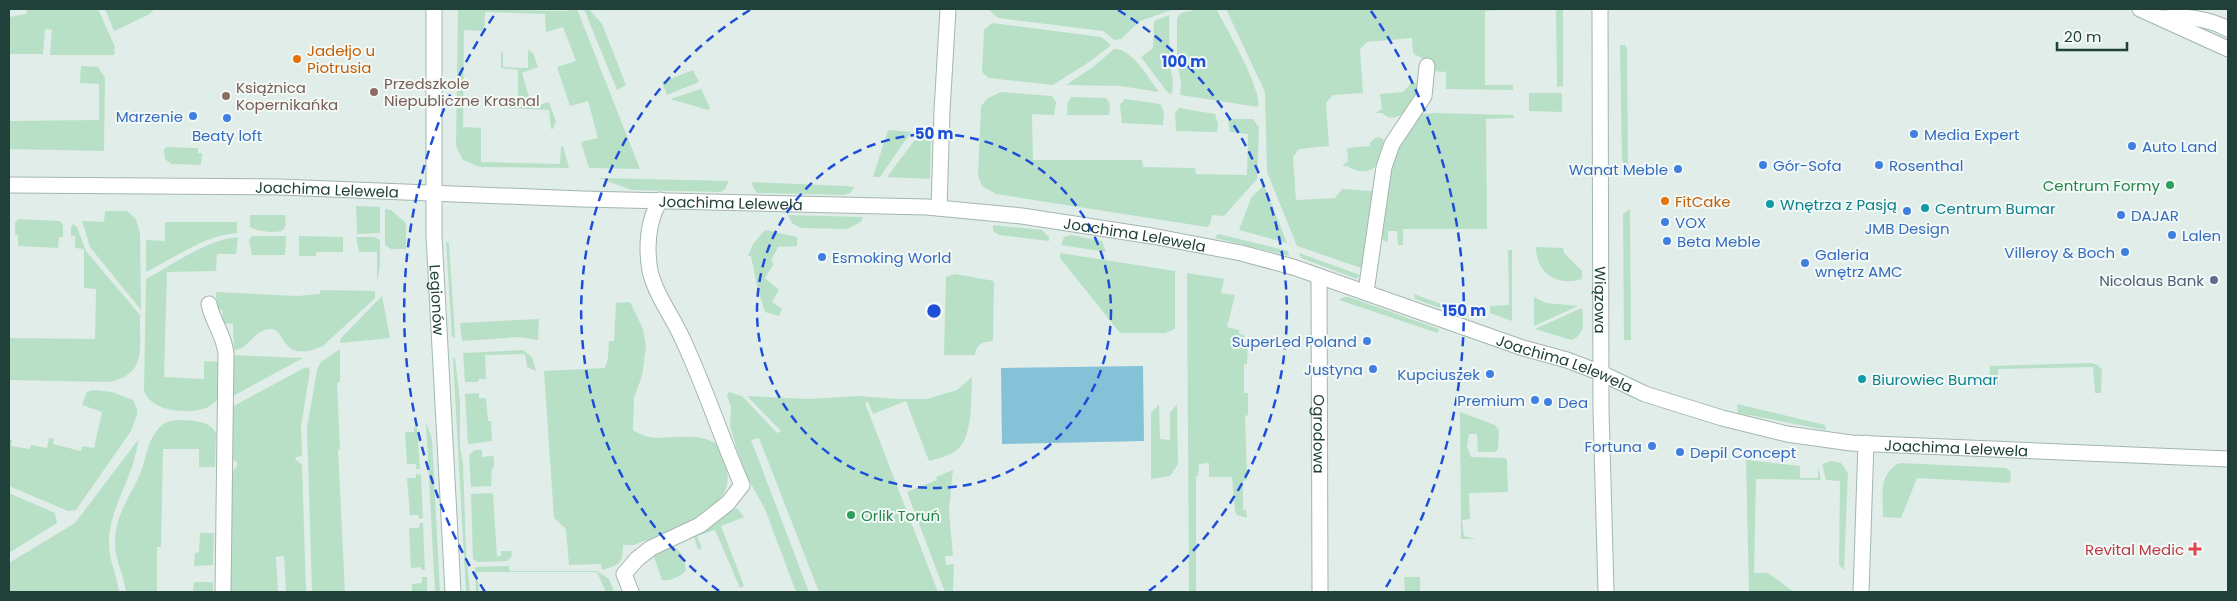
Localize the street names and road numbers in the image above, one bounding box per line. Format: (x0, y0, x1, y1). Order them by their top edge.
street label: Joachima Lelewela (255, 176, 399, 202)
street label: Joachima Lelewela (658, 190, 803, 215)
street label: Joachima Lelewela (1062, 212, 1208, 257)
street label: Legionów (425, 264, 450, 336)
street label: Wiązowa (1590, 266, 1611, 334)
street label: Joachima Lelewela (1493, 329, 1637, 397)
street label: Ogrodowa (1309, 394, 1330, 474)
street label: Joachima Lelewela (1884, 434, 2029, 461)

